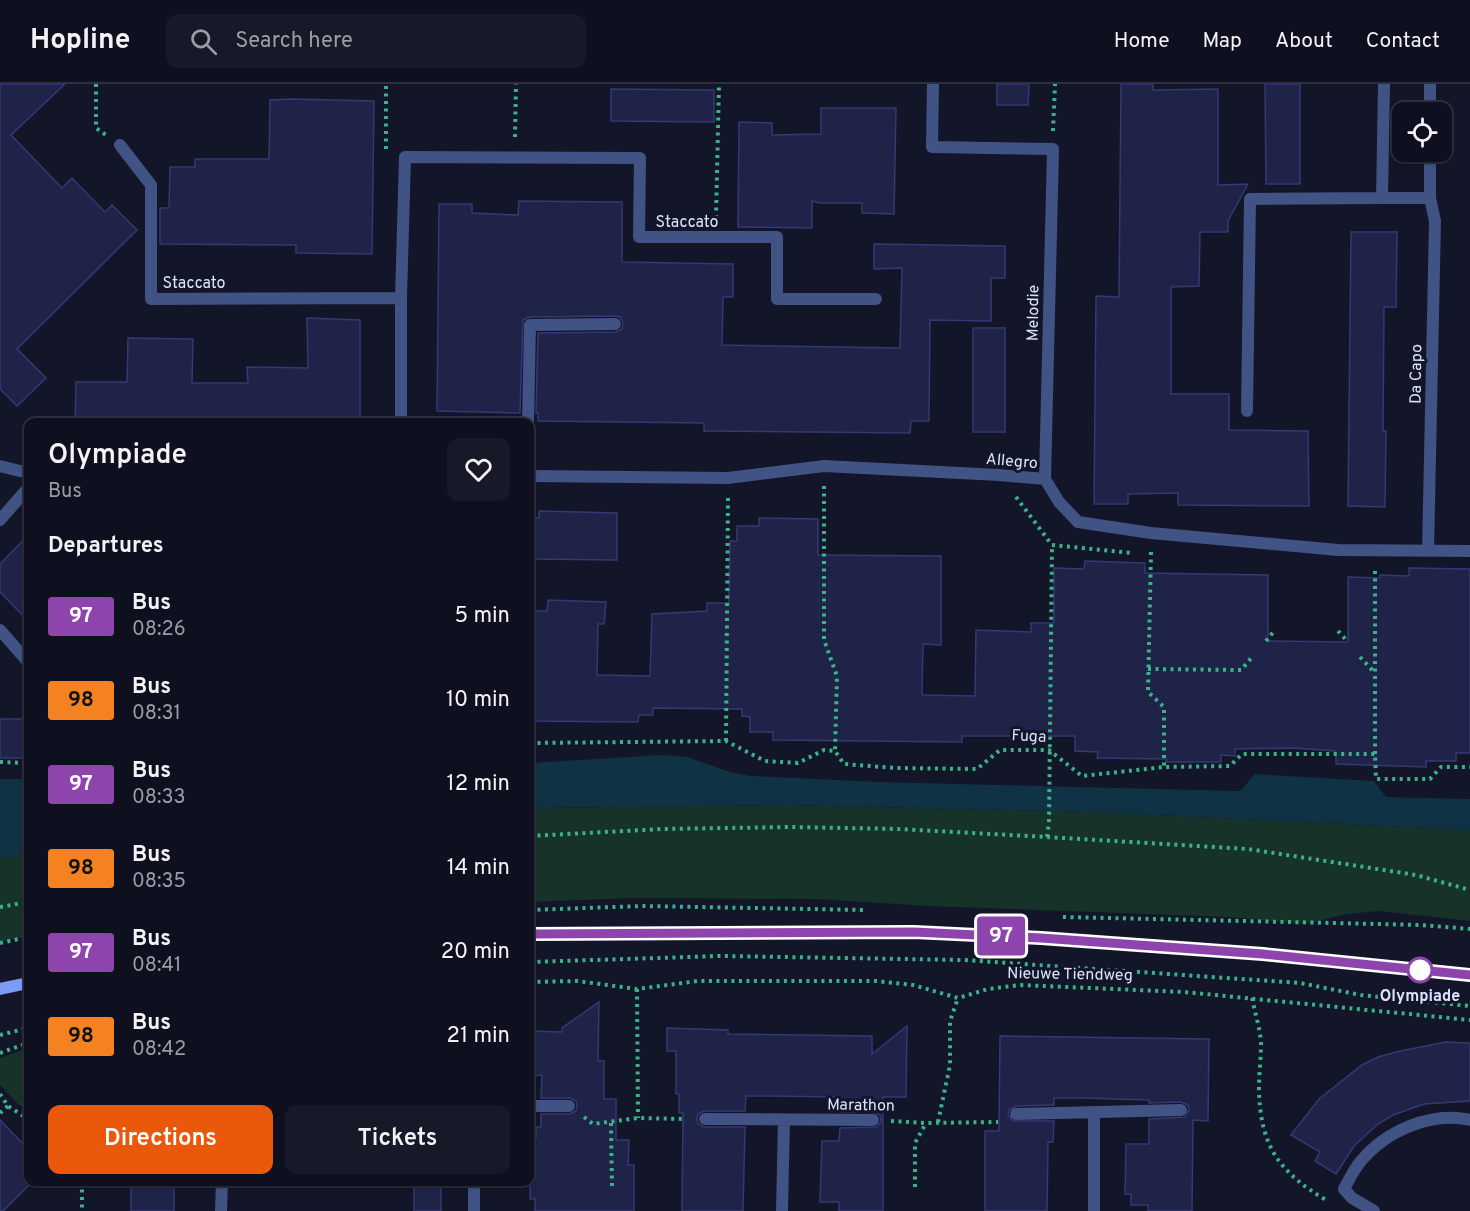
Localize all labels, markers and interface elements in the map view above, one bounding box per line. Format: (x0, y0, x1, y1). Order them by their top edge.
search box (166, 14, 586, 68)
text: Hopline (30, 23, 130, 59)
icon: search (187, 25, 220, 58)
text: Search here (235, 28, 353, 55)
text: Home (1114, 28, 1170, 55)
text: Map (1203, 28, 1242, 55)
text: About (1275, 28, 1333, 55)
text: Contact (1366, 28, 1440, 55)
map controls (1392, 102, 1452, 162)
button: locate (1392, 102, 1452, 162)
street label: Staccato (656, 213, 719, 233)
street label: Staccato (163, 274, 226, 294)
street label: Melodie (1024, 285, 1044, 341)
street label: Da Capo (1406, 344, 1428, 404)
text: Olympiade (48, 438, 187, 474)
button: heart (447, 438, 510, 501)
street label: Allegro (985, 450, 1039, 474)
text: Bus (48, 479, 82, 505)
text: Departures (48, 533, 164, 560)
text: Bus (132, 590, 171, 617)
text: 97 (69, 603, 93, 630)
text: 5 min (455, 603, 510, 630)
text: 08:26 (132, 617, 186, 643)
text: Bus (132, 674, 171, 701)
text: 98 (68, 687, 94, 714)
text: 10 min (446, 687, 510, 714)
text: 08:31 (132, 701, 181, 727)
street label: Fuga (1011, 726, 1047, 748)
text: Bus (132, 758, 171, 785)
text: 97 (69, 771, 93, 798)
text: 12 min (447, 771, 510, 798)
text: 08:33 (132, 785, 186, 811)
text: Bus (132, 842, 171, 869)
text: 98 (68, 855, 94, 882)
text: 14 min (447, 855, 510, 882)
text: 08:35 (132, 869, 186, 895)
line badge: 97 (974, 916, 1028, 956)
text: 97 (989, 923, 1013, 950)
text: Bus (132, 926, 171, 953)
text: 97 (69, 939, 93, 966)
text: 20 min (441, 939, 510, 966)
text: 08:41 (132, 953, 181, 979)
marker: Olympiade (1407, 957, 1433, 983)
street label: Nieuwe Tiendweg (1007, 964, 1133, 986)
place label: Olympiade (1380, 987, 1460, 1007)
text: Bus (132, 1010, 171, 1037)
text: 98 (68, 1023, 94, 1050)
text: 21 min (447, 1023, 510, 1050)
text: 08:42 (132, 1037, 186, 1063)
street label: Marathon (827, 1095, 895, 1117)
button: Directions (48, 1105, 273, 1174)
button: Tickets (285, 1105, 510, 1174)

